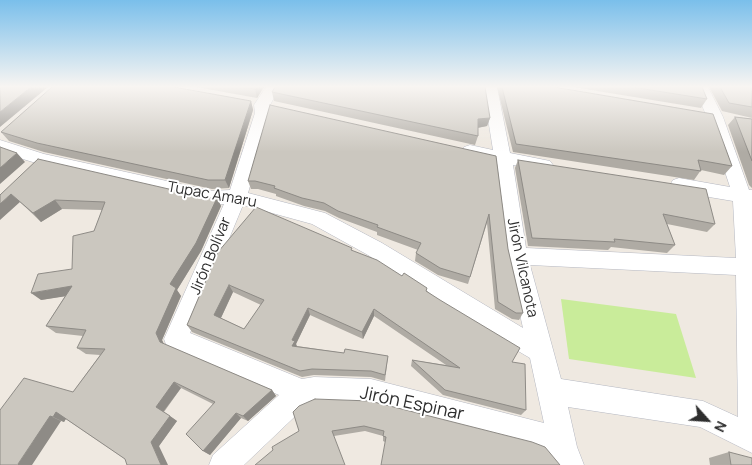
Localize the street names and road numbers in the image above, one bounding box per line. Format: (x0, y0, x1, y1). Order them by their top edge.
street label: Tupac Amaru (166, 178, 258, 212)
street label: Jirón Bolívar (187, 215, 235, 297)
street label: Jirón Vilcanota (503, 217, 541, 319)
street label: Jirón Espinar (358, 382, 466, 426)

